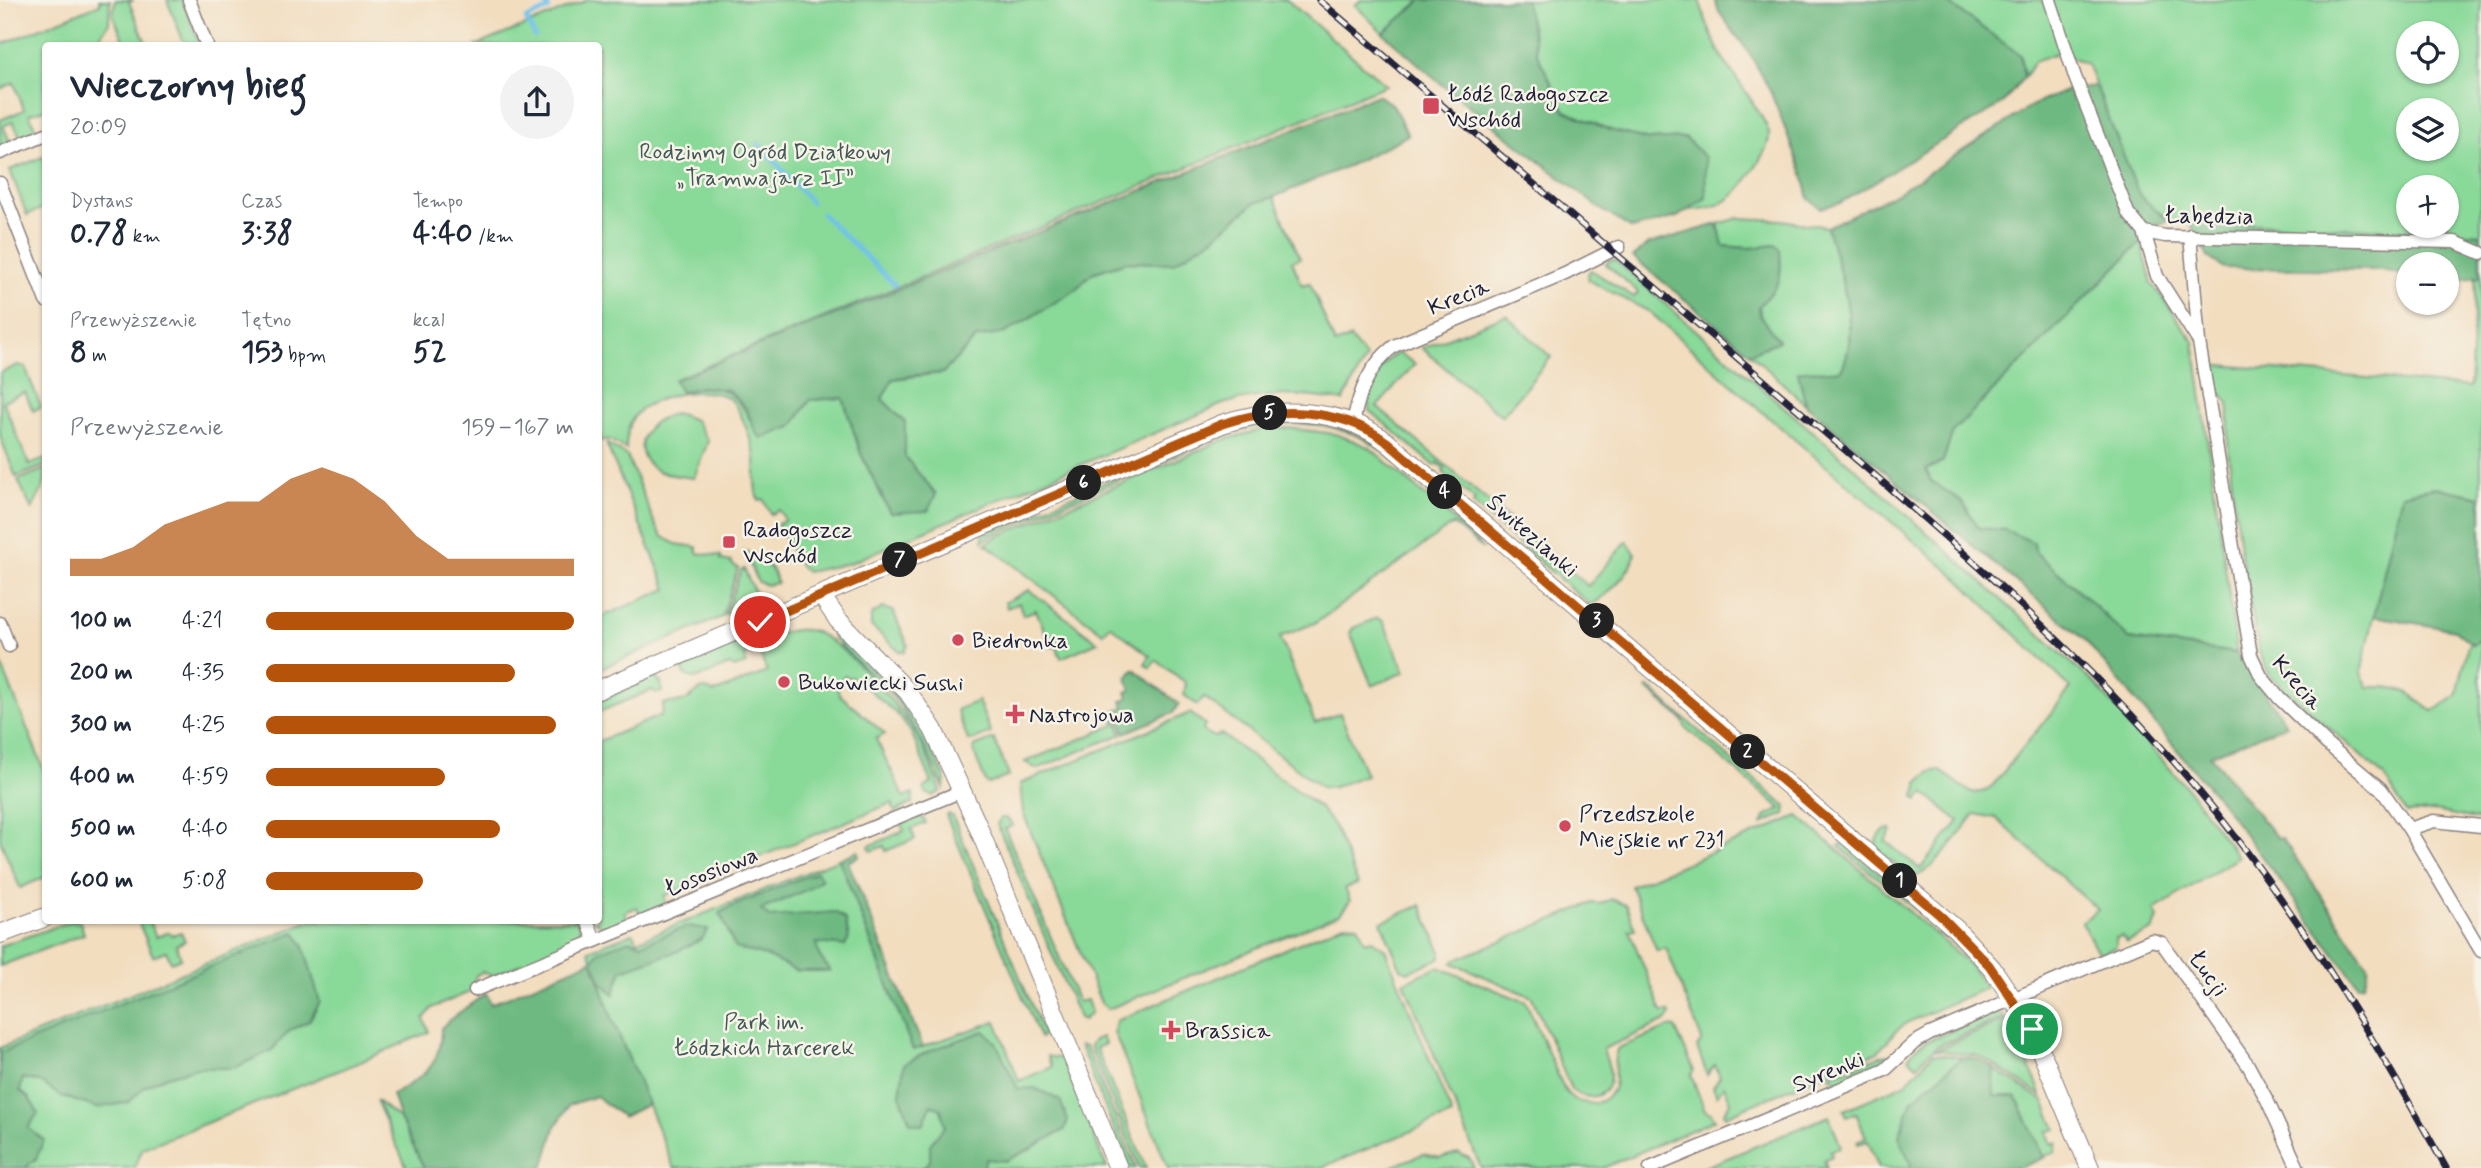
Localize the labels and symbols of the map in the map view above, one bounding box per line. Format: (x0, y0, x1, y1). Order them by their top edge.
place label: Łódź Radogoszcz Wschód (1447, 80, 1609, 136)
marker: Łódź Radogoszcz Wschód (1421, 96, 1441, 116)
park label: Rodzinny Ogród Działkowy „Tramwajarz II” (639, 138, 891, 194)
street label: Łabędzia (2164, 201, 2254, 233)
street label: Krecia (1424, 272, 1494, 324)
pin: 5 (1252, 396, 1288, 430)
pin: 6 (1066, 466, 1102, 500)
pin: 4 (1428, 475, 1462, 510)
street label: Świtezianki (1479, 488, 1584, 585)
place label: Radogoszcz Wschód (743, 516, 852, 572)
marker: Radogoszcz Wschód (721, 534, 737, 550)
pin: 7 (883, 542, 918, 578)
pin (730, 592, 790, 652)
pin: 3 (1580, 604, 1614, 638)
place label: Biedronka (972, 627, 1068, 657)
marker: Biedronka (950, 632, 966, 648)
street label: Krecia (2264, 649, 2329, 717)
place label: Bukowiecki Sushi (798, 669, 963, 699)
marker: Bukowiecki Sushi (776, 674, 792, 690)
place label: Nastrojowa (1029, 701, 1134, 731)
marker: Nastrojowa (1007, 706, 1023, 722)
pin: 2 (1730, 734, 1766, 770)
place label: Przedszkole Miejskie nr 231 (1579, 800, 1725, 856)
marker: Przedszkole Miejskie nr 231 (1557, 818, 1573, 834)
street label: Łososiowa (661, 841, 763, 905)
pin: 1 (1882, 864, 1918, 898)
street label: Łucji (2181, 945, 2234, 1003)
pin (2002, 999, 2062, 1059)
park label: Park im. Łódzkich Harcerek (673, 1008, 855, 1064)
place label: Brassica (1185, 1017, 1271, 1047)
marker: Brassica (1163, 1022, 1179, 1038)
street label: Syrenki (1788, 1045, 1869, 1101)

